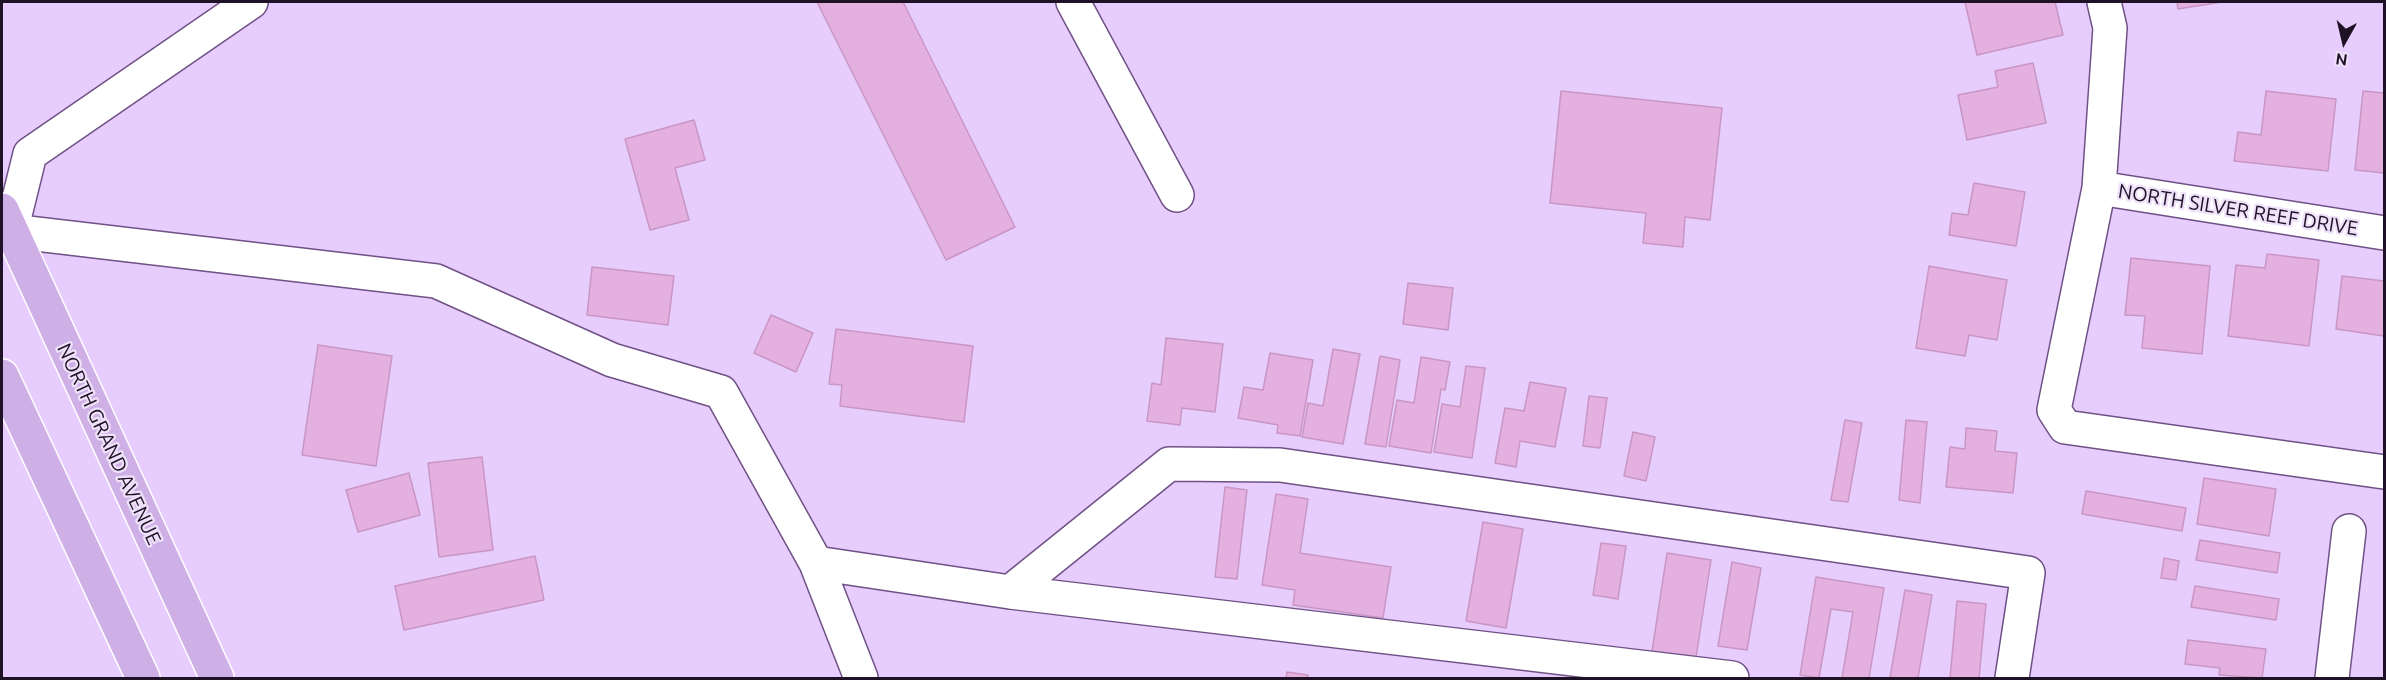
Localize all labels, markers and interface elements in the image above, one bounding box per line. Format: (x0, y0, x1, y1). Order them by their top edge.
north arrow (2314, 12, 2374, 72)
text: N (2334, 50, 2349, 70)
street label: NORTH SILVER REEF DRIVE (2116, 179, 2360, 241)
street label: NORTH GRAND AVENUE (52, 340, 166, 548)

